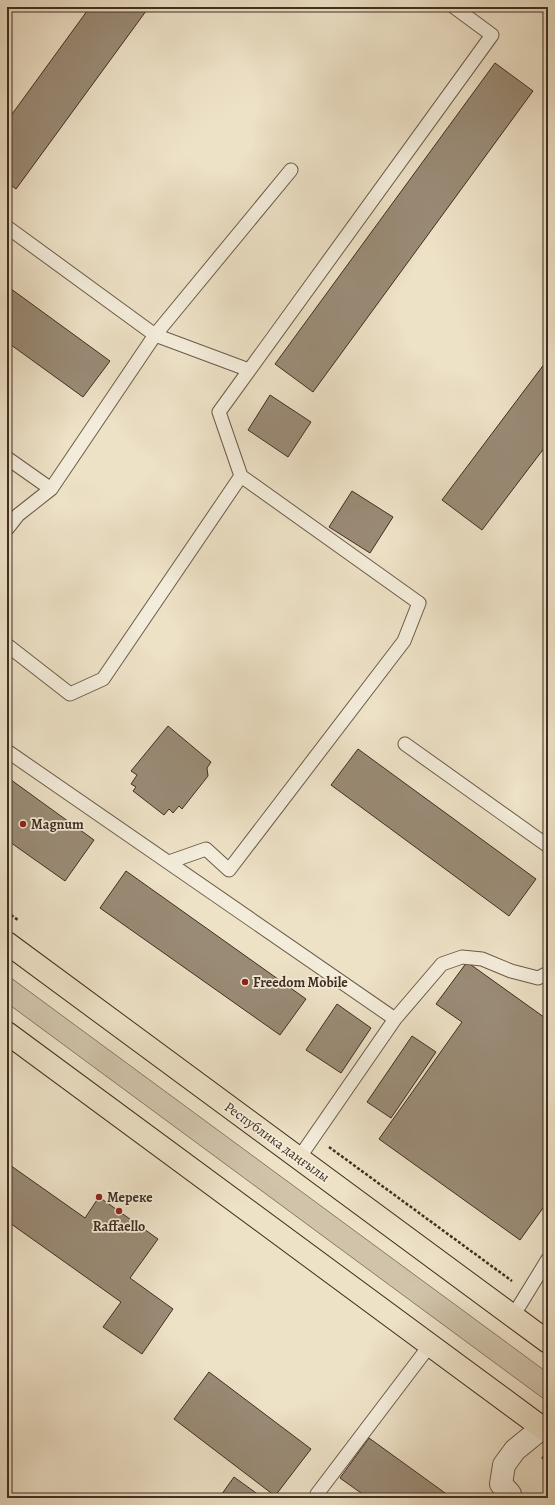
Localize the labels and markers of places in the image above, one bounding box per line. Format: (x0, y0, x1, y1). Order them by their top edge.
place label: Magnum (31, 815, 84, 834)
marker: Magnum (18, 819, 28, 829)
place label: Freedom Mobile (253, 973, 348, 992)
marker: Freedom Mobile (240, 977, 250, 987)
place label: Мереке (107, 1188, 153, 1207)
marker: Мереке (94, 1192, 104, 1202)
marker: Raffaello (114, 1206, 124, 1216)
place label: Raffaello (93, 1217, 145, 1236)

